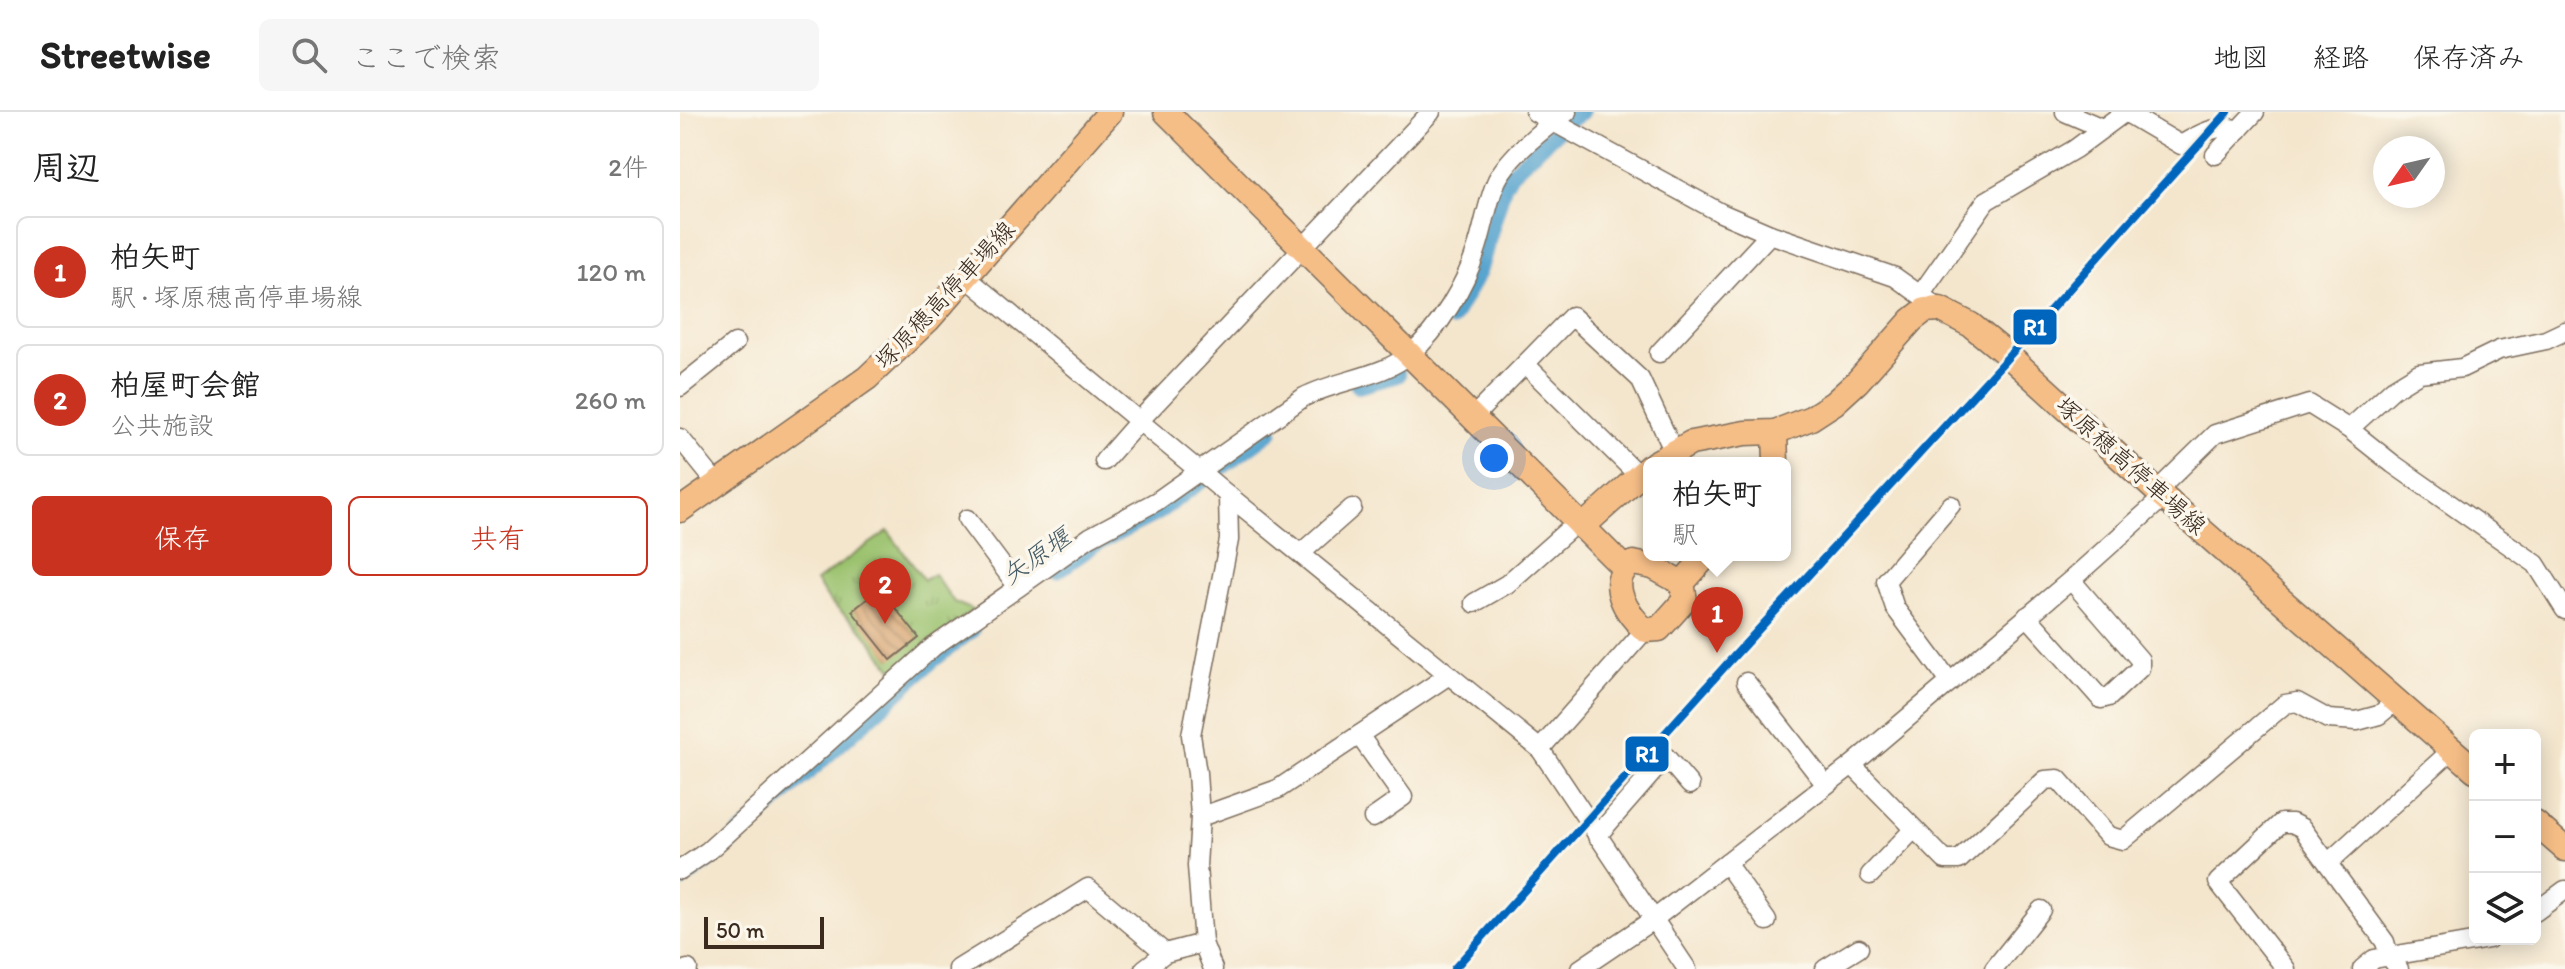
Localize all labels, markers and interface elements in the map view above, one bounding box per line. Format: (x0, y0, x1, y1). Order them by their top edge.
search box (259, 19, 819, 91)
text: Streetwise (40, 32, 211, 78)
icon: search (287, 33, 331, 77)
text: ここで検索 (351, 39, 501, 76)
text: 地図 (2213, 40, 2269, 74)
text: 経路 (2313, 40, 2369, 74)
text: 保存済み (2413, 40, 2525, 74)
north arrow (2373, 136, 2445, 208)
text: 周辺 (32, 147, 100, 188)
text: 2件 (608, 151, 648, 183)
street label: 塚原穂高停車場線 (869, 215, 1021, 375)
text: 柏矢町 (110, 238, 200, 275)
text: 1 (54, 256, 66, 288)
text: 120 m (577, 256, 646, 288)
text: 駅 · 塚原穂高停車場線 (110, 281, 362, 313)
line badge: R1 (2012, 308, 2058, 346)
text: R1 (2023, 314, 2048, 341)
text: 柏屋町会館 (110, 366, 260, 403)
text: 2 (53, 384, 67, 416)
text: 260 m (575, 384, 646, 416)
street label: 塚原穂高停車場線 (2050, 391, 2212, 541)
text: 公共施設 (110, 409, 214, 441)
your location (1474, 438, 1514, 478)
popup (1643, 457, 1791, 561)
text: 柏矢町 (1672, 475, 1762, 512)
button: 保存 (32, 496, 332, 576)
button: 共有 (348, 496, 648, 576)
text: 駅 (1672, 518, 1698, 550)
water label: 矢原堰 (995, 519, 1080, 591)
pin: 2 (859, 558, 911, 624)
pin: 1 (1691, 587, 1743, 653)
map controls (2469, 729, 2541, 945)
button: + (2469, 729, 2541, 801)
line badge: R1 (1624, 735, 1670, 773)
text: R1 (1635, 741, 1660, 768)
button: − (2469, 801, 2541, 873)
button: layers (2469, 873, 2541, 945)
scale bar (704, 913, 824, 949)
text: 50 m (716, 917, 765, 944)

